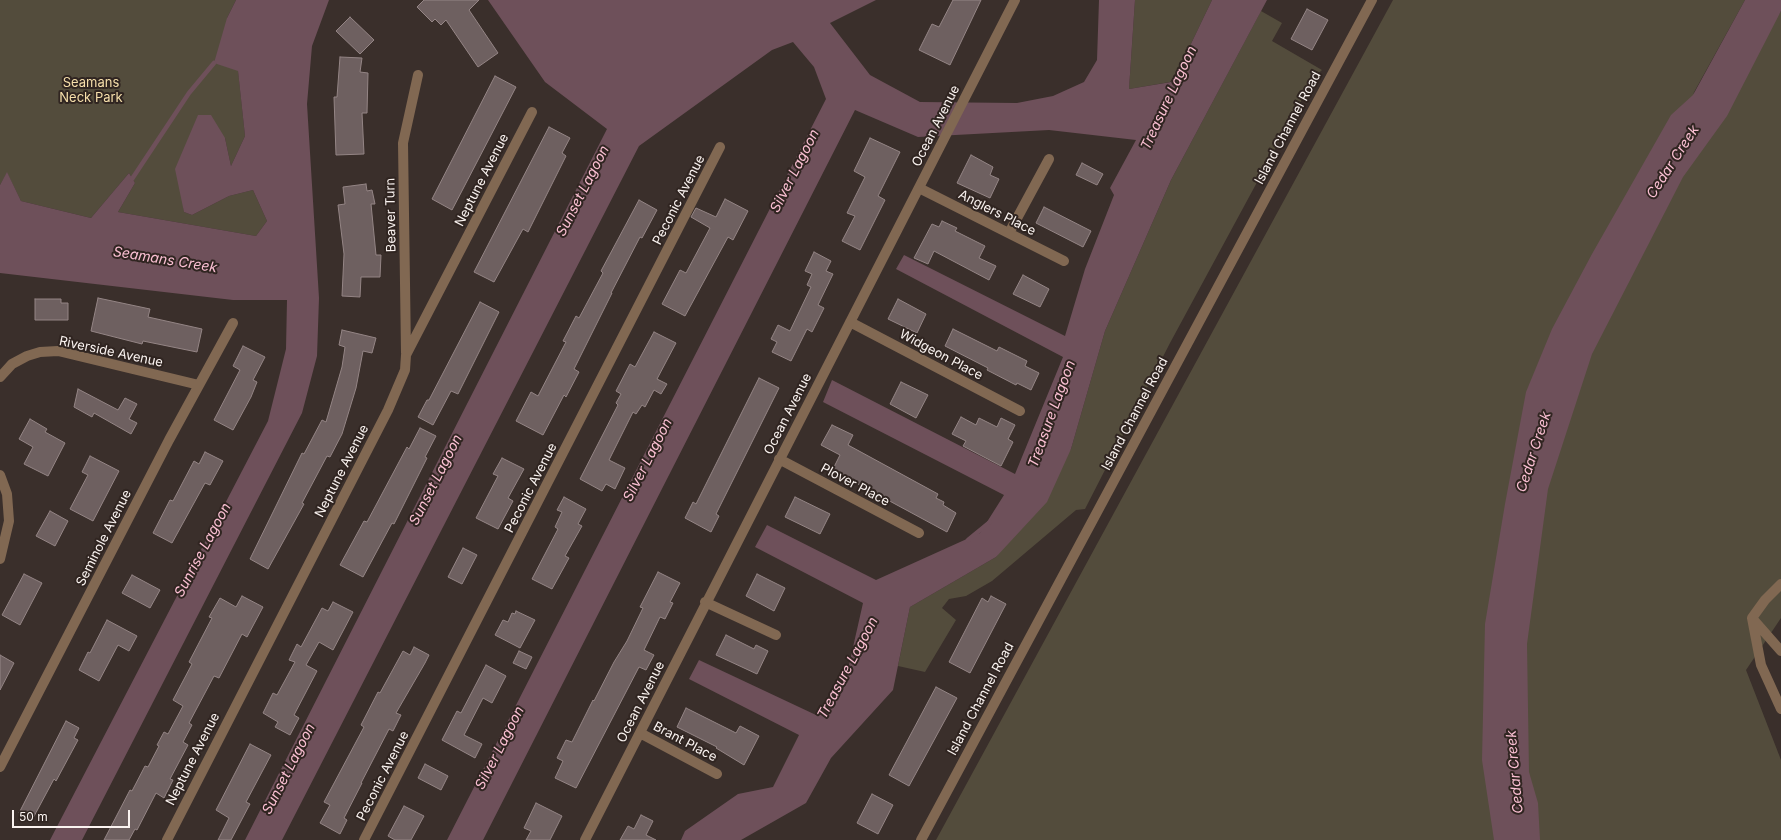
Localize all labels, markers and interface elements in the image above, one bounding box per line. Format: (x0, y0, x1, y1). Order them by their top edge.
water label: Treasure Lagoon (1138, 43, 1200, 153)
street label: Island Channel Road (1252, 69, 1324, 187)
park label: Seamans Neck Park (59, 75, 123, 106)
street label: Ocean Avenue (909, 83, 963, 169)
water label: Cedar Creek (1643, 122, 1703, 202)
water label: Silver Lagoon (767, 127, 823, 215)
street label: Neptune Avenue (452, 131, 512, 229)
water label: Sunset Lagoon (553, 143, 613, 239)
street label: Peconic Avenue (650, 153, 708, 247)
street label: Beaver Turn (383, 178, 399, 252)
street label: Anglers Place (956, 187, 1038, 239)
water label: Seamans Creek (112, 243, 218, 277)
street label: Widgeon Place (897, 326, 985, 384)
street label: Riverside Avenue (58, 333, 164, 371)
street label: Island Channel Road (1099, 355, 1171, 473)
water label: Treasure Lagoon (1025, 358, 1079, 470)
street label: Ocean Avenue (761, 371, 815, 457)
water label: Cedar Creek (1513, 410, 1555, 494)
water label: Silver Lagoon (620, 416, 676, 504)
street label: Neptune Avenue (312, 422, 372, 520)
water label: Sunset Lagoon (406, 432, 466, 528)
street label: Peconic Avenue (502, 441, 560, 535)
street label: Plover Place (818, 460, 892, 510)
street label: Seminole Avenue (73, 487, 135, 589)
water label: Sunrise Lagoon (171, 500, 235, 600)
water label: Treasure Lagoon (814, 614, 882, 722)
street label: Island Channel Road (945, 640, 1017, 758)
street label: Ocean Avenue (614, 659, 668, 745)
water label: Silver Lagoon (472, 704, 528, 792)
street label: Neptune Avenue (163, 710, 223, 808)
street label: Brant Place (650, 719, 720, 765)
water label: Sunset Lagoon (259, 721, 319, 817)
street label: Peconic Avenue (354, 729, 412, 823)
water label: Cedar Creek (1503, 730, 1527, 814)
scale bar (14, 802, 132, 828)
text: 50 m (19, 809, 48, 824)

